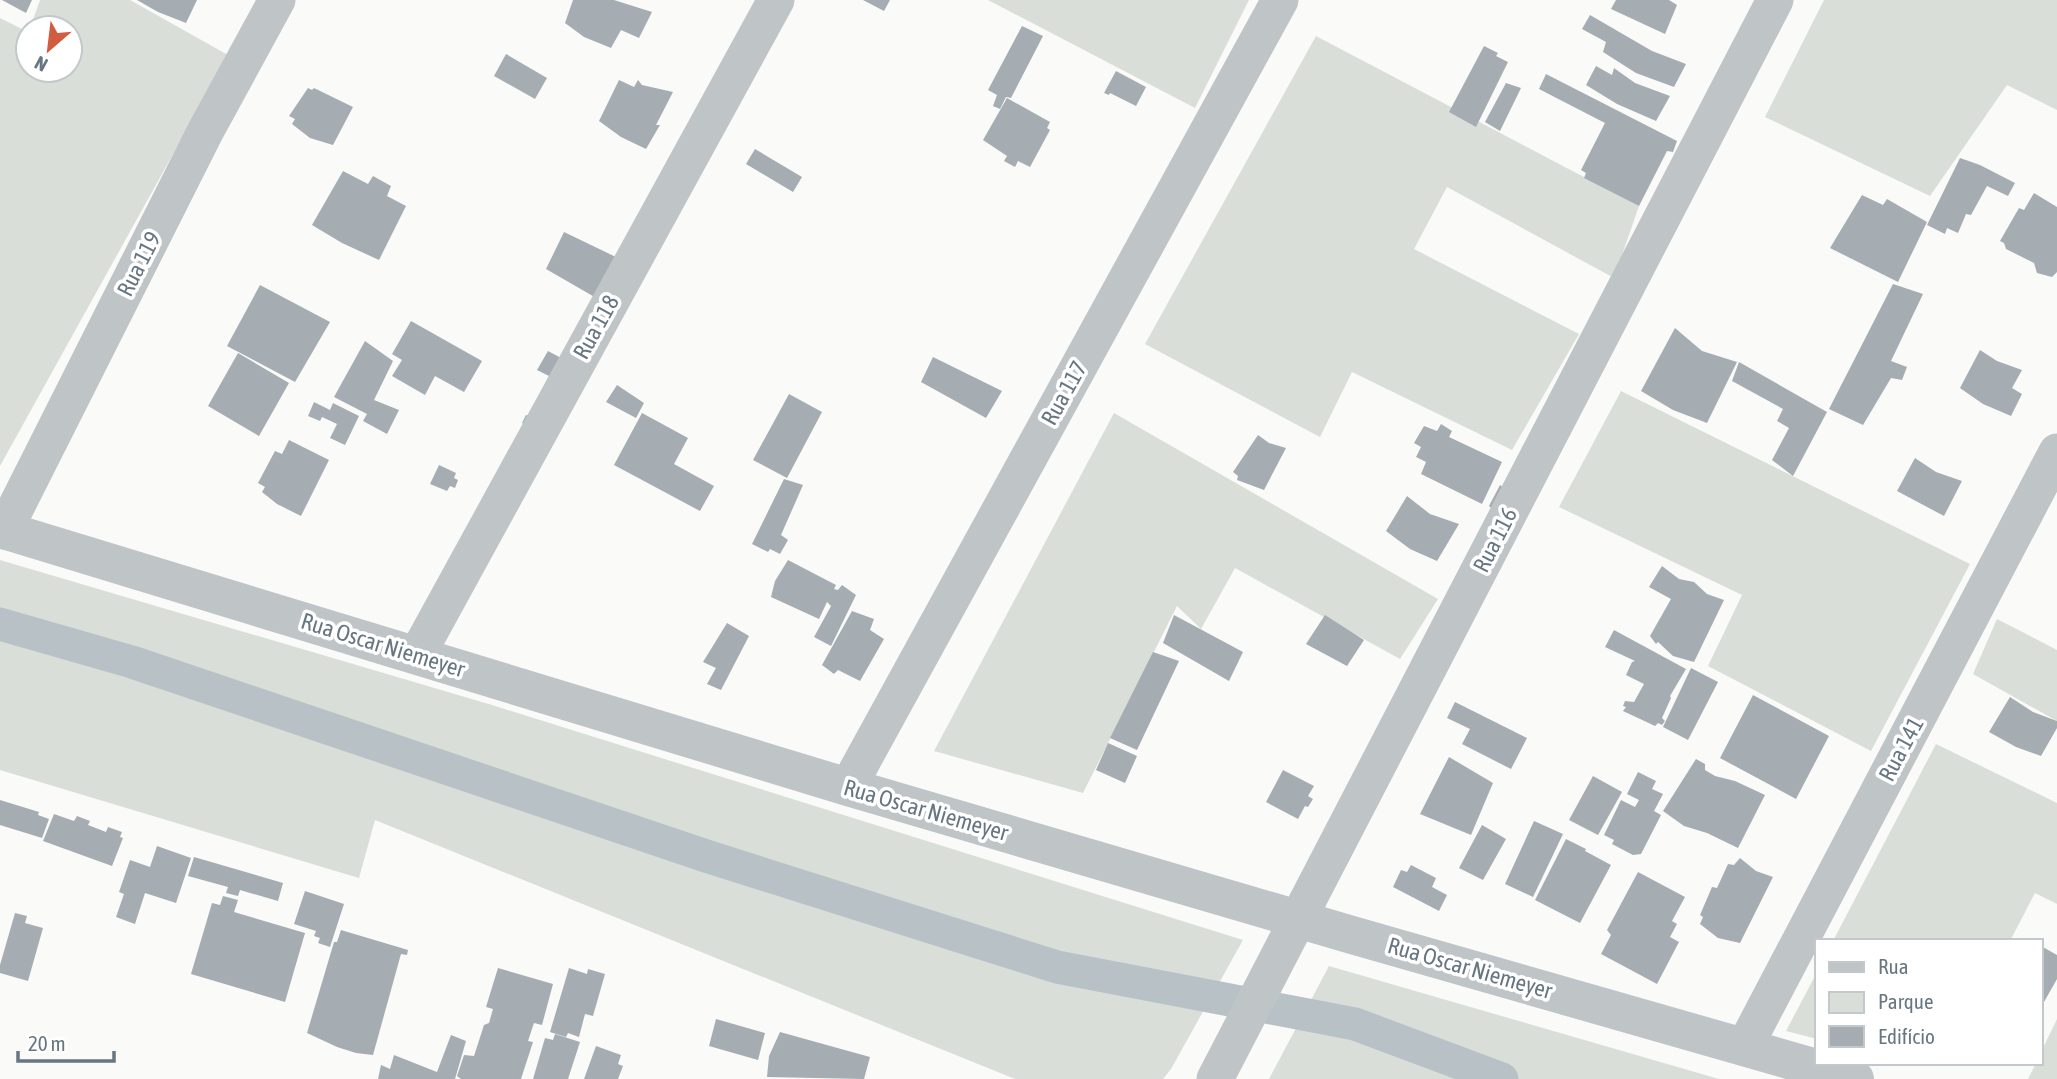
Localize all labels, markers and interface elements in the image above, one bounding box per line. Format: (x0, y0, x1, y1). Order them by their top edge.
north arrow (14, 14, 84, 84)
text: N (31, 52, 51, 76)
street label: Rua 119 (112, 227, 166, 301)
street label: Rua 118 (568, 291, 624, 363)
street label: Rua 117 (1036, 357, 1092, 429)
street label: Rua 116 (1468, 503, 1522, 577)
street label: Rua Oscar Niemeyer (298, 608, 469, 683)
street label: Rua 141 (1873, 712, 1929, 786)
street label: Rua Oscar Niemeyer (841, 774, 1012, 846)
street label: Rua Oscar Niemeyer (1385, 932, 1556, 1004)
legend (1815, 939, 2043, 1065)
text: Rua (1878, 954, 1908, 978)
text: Parque (1878, 989, 1933, 1013)
scale bar (18, 1020, 114, 1064)
text: Edifício (1878, 1024, 1935, 1048)
text: 20 m (28, 1031, 66, 1055)

